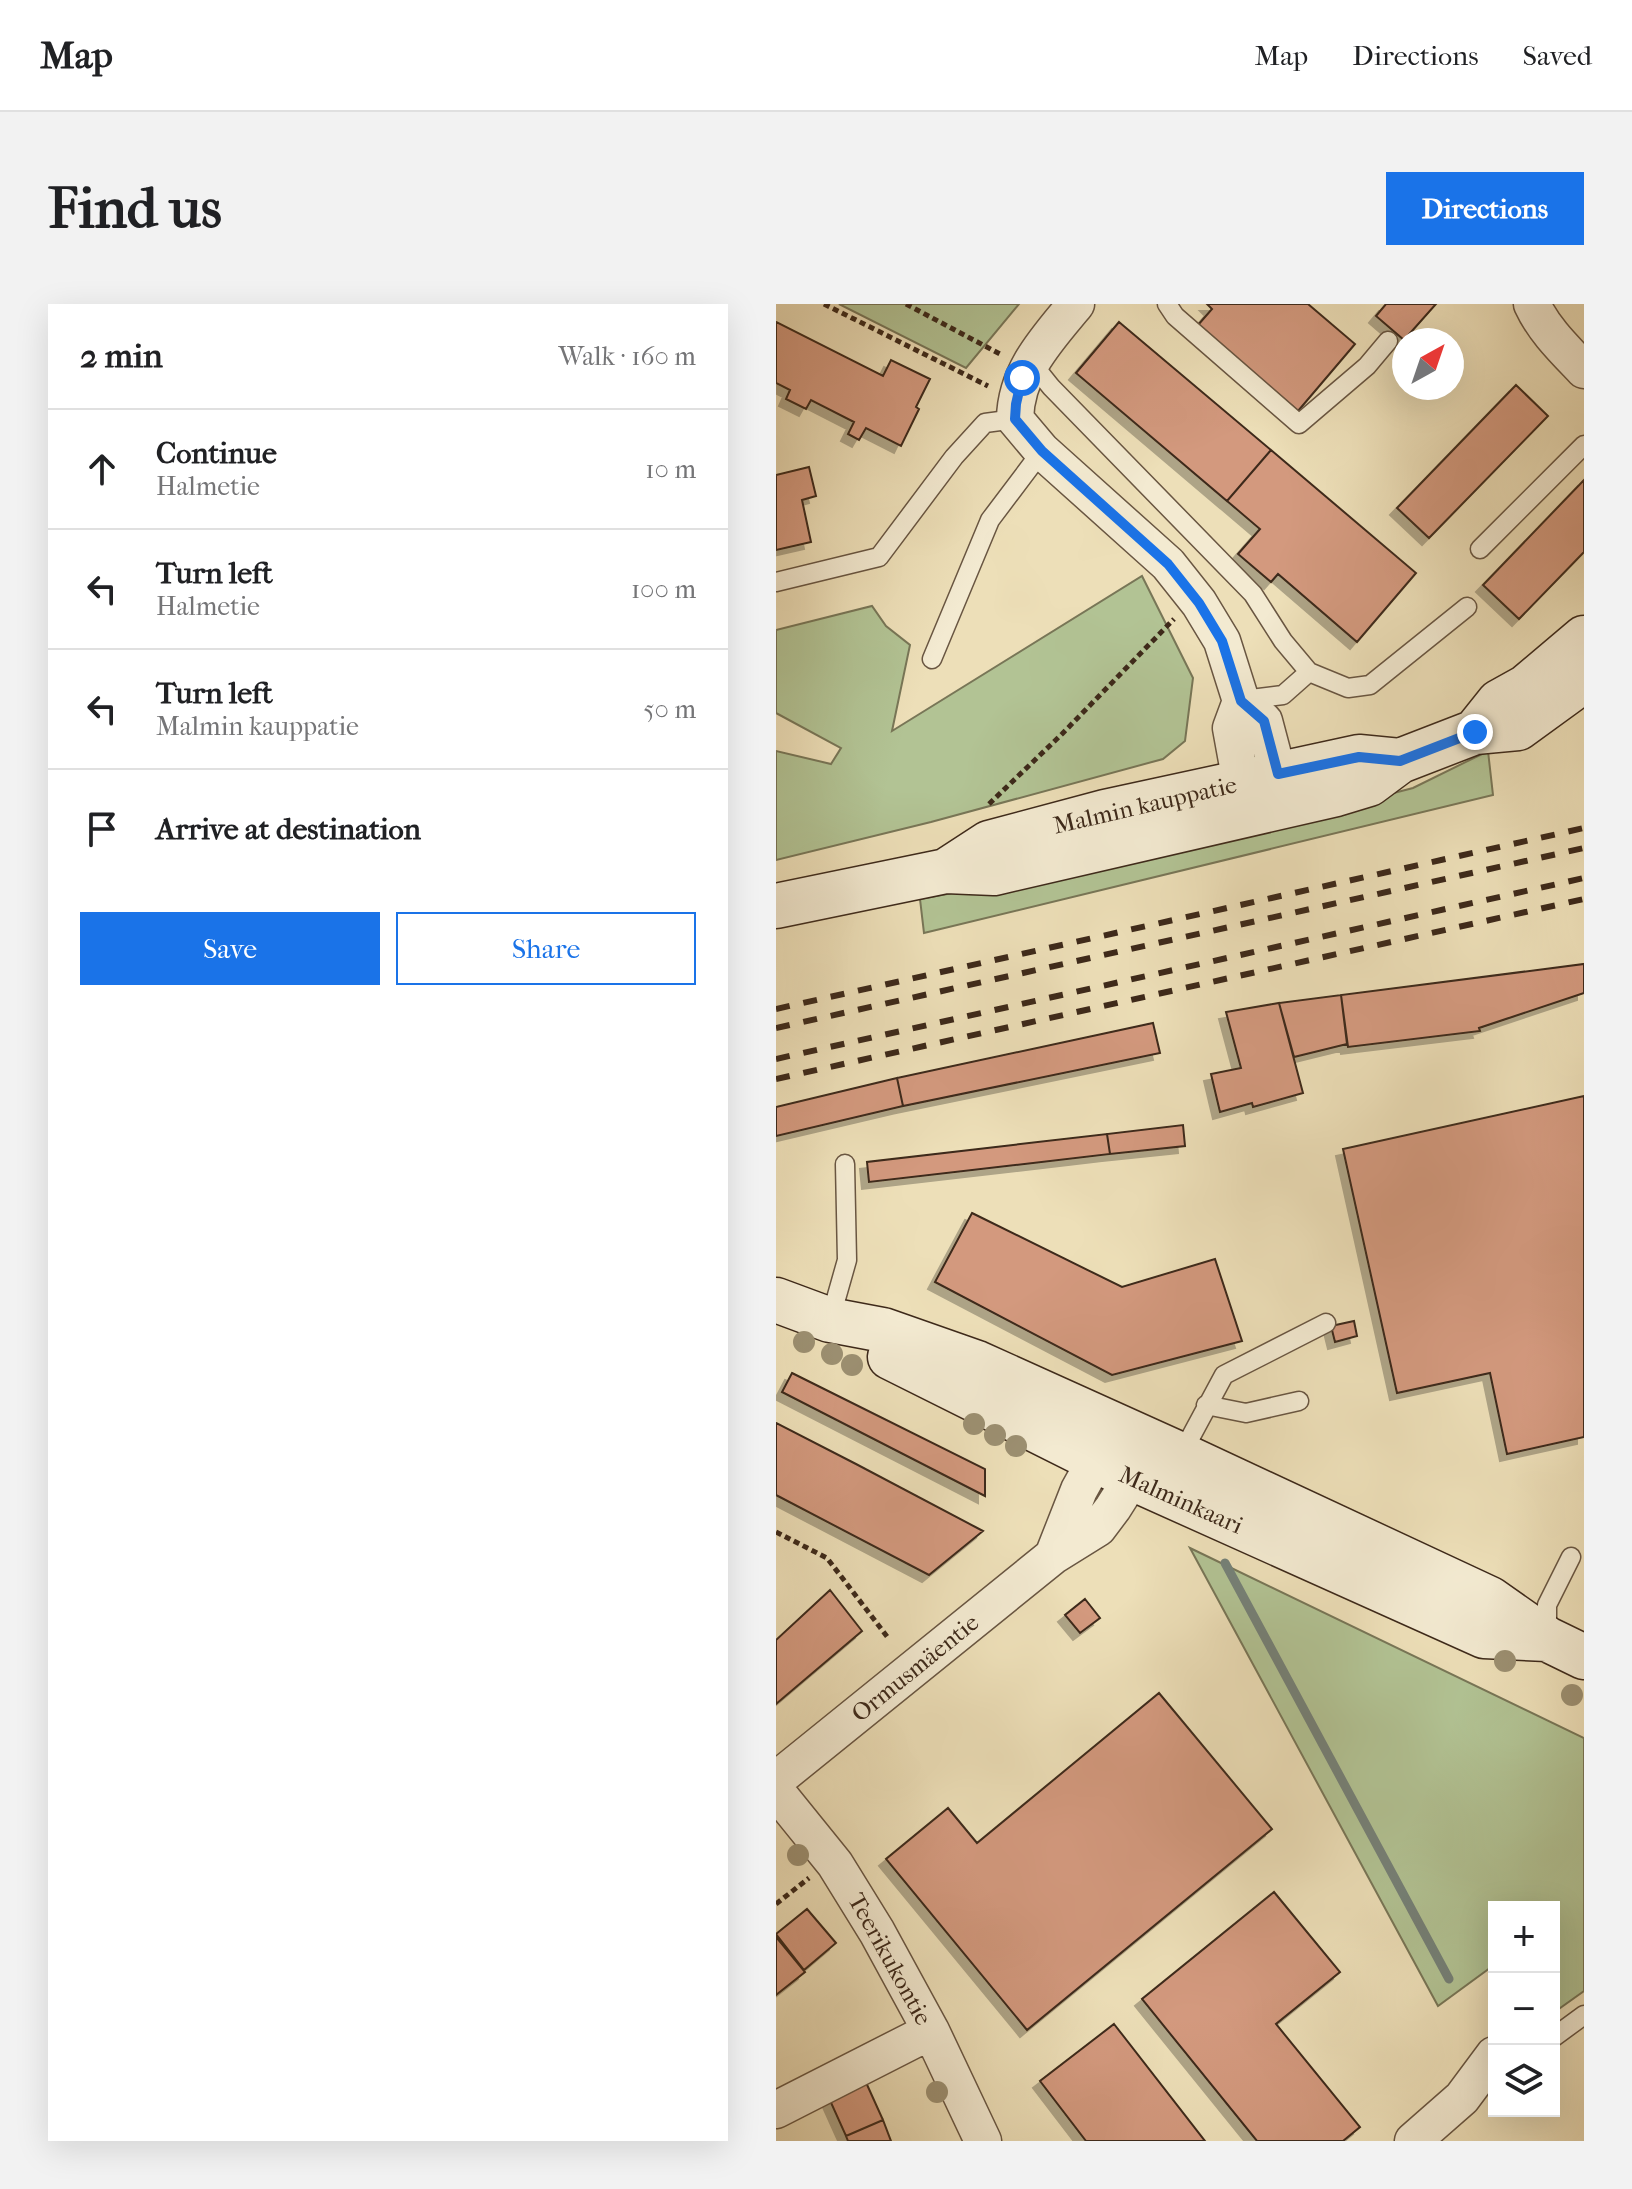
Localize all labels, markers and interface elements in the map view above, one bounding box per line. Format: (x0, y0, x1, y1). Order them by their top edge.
text: Map (40, 33, 113, 78)
text: Map (1255, 39, 1308, 72)
text: Directions (1352, 39, 1479, 72)
text: Saved (1523, 39, 1592, 72)
button: Directions (1386, 172, 1584, 245)
text: Find us (48, 176, 222, 241)
north arrow (1392, 328, 1464, 400)
text: 2 min (80, 336, 163, 376)
text: Walk · 160 m (558, 341, 696, 372)
route start (1004, 360, 1040, 396)
text: Continue (156, 436, 277, 471)
icon: ahead (80, 447, 124, 491)
text: 10 m (645, 454, 696, 485)
text: Halmetie (156, 471, 260, 502)
text: Turn left (156, 556, 273, 591)
icon: left (80, 567, 124, 611)
text: 100 m (631, 574, 696, 605)
text: Halmetie (156, 591, 260, 622)
text: Turn left (156, 676, 273, 711)
icon: left (80, 687, 124, 731)
text: 50 m (643, 694, 696, 725)
text: Malmin kauppatie (156, 711, 359, 742)
route end (1457, 714, 1493, 750)
street label: Malmin kauppatie (1051, 770, 1239, 840)
icon: arrive (80, 807, 124, 851)
text: Arrive at destination (156, 812, 421, 847)
button: Save (80, 912, 380, 985)
button: Share (396, 912, 696, 985)
street label: Malminkaari (1115, 1460, 1247, 1540)
street label: Ormusmäentie (846, 1608, 984, 1728)
street label: Teerikukontie (842, 1888, 938, 2030)
map controls (1488, 1901, 1560, 2117)
button: + (1488, 1901, 1560, 1973)
button: − (1488, 1973, 1560, 2045)
button: layers (1488, 2045, 1560, 2117)

